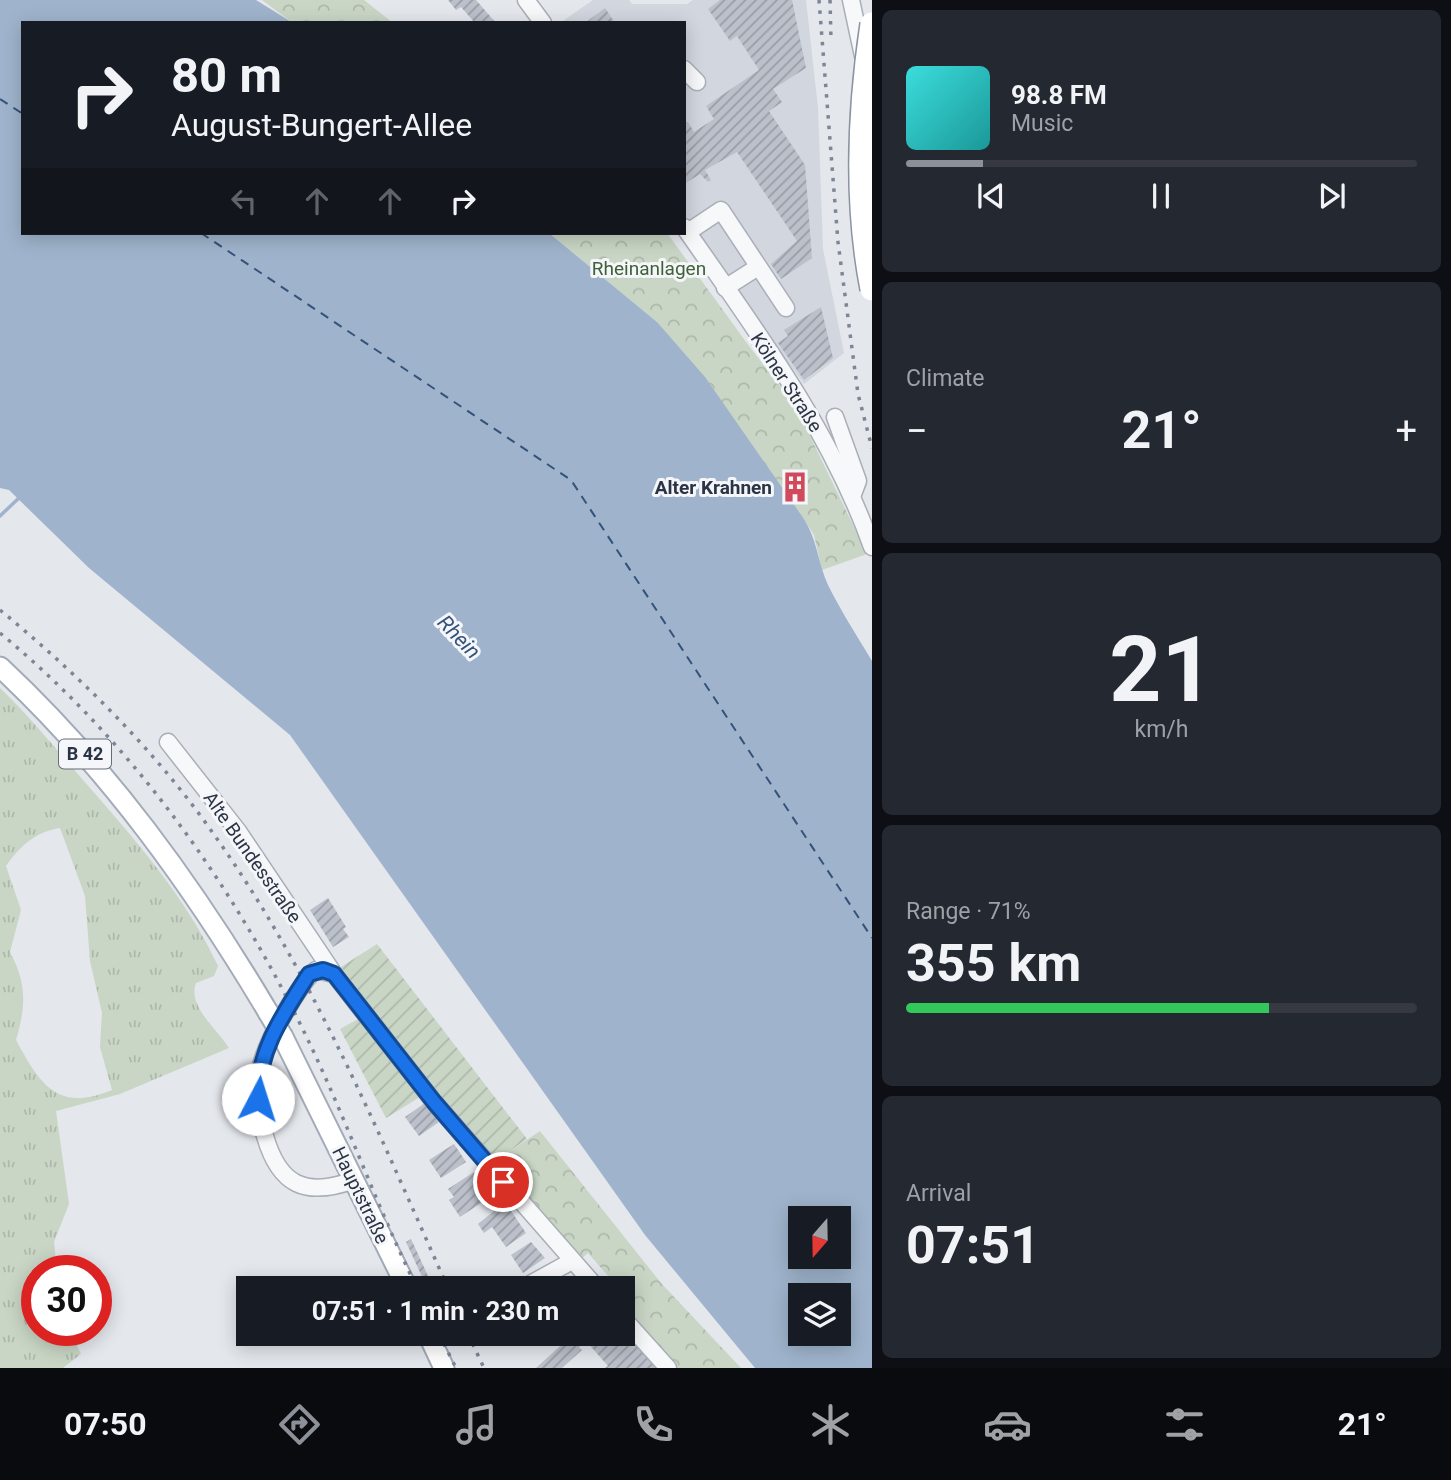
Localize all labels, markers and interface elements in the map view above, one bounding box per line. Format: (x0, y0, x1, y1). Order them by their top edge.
text: 80 m (171, 47, 282, 104)
icon: right (56, 49, 147, 140)
text: 98.8 FM (1011, 80, 1107, 110)
text: August-Bungert-Allee (171, 106, 472, 144)
text: Music (1011, 110, 1073, 137)
icon: previous (972, 177, 1010, 215)
icon: pause (1142, 177, 1180, 215)
icon: next (1313, 177, 1351, 215)
icon: left (225, 182, 263, 220)
icon: ahead (298, 182, 336, 220)
icon: ahead (371, 182, 409, 220)
icon: right (444, 182, 482, 220)
park label: Rheinanlagen (592, 257, 706, 280)
street label: Kölner Straße (746, 328, 827, 436)
text: Climate (906, 365, 985, 392)
text: 21° (1122, 400, 1202, 461)
text: − (906, 409, 928, 453)
text: + (1395, 409, 1417, 453)
building icon: Alter Krahnen (778, 470, 812, 504)
place label: Alter Krahnen (655, 476, 772, 499)
water label: Rhein (433, 610, 485, 664)
text: 21 (1109, 617, 1214, 723)
text: km/h (1135, 716, 1189, 743)
road number: B 42 (59, 740, 111, 768)
street label: Alte Bundesstraße (199, 787, 307, 927)
text: Range · 71% (906, 898, 1031, 925)
text: 355 km (906, 933, 1081, 994)
position arrow (221, 1062, 295, 1136)
street label: Hauptstraße (327, 1143, 394, 1247)
pin (473, 1152, 533, 1212)
icon: arrive (484, 1163, 522, 1201)
text: Arrival (906, 1180, 971, 1207)
north arrow (788, 1206, 850, 1269)
map controls (788, 1206, 851, 1346)
text: 07:51 (906, 1215, 1040, 1276)
speed limit sign: 30 (21, 1255, 112, 1346)
button: layers (788, 1283, 851, 1346)
text: 07:51 · 1 min · 230 m (312, 1296, 559, 1326)
icon: directions (275, 1400, 324, 1449)
icon: music (452, 1400, 501, 1449)
icon: phone (629, 1400, 678, 1449)
icon: climate (806, 1400, 855, 1449)
icon: car (983, 1400, 1032, 1449)
icon: filters (1160, 1400, 1209, 1449)
text: 07:50 (64, 1405, 147, 1443)
text: 21° (1338, 1405, 1387, 1443)

